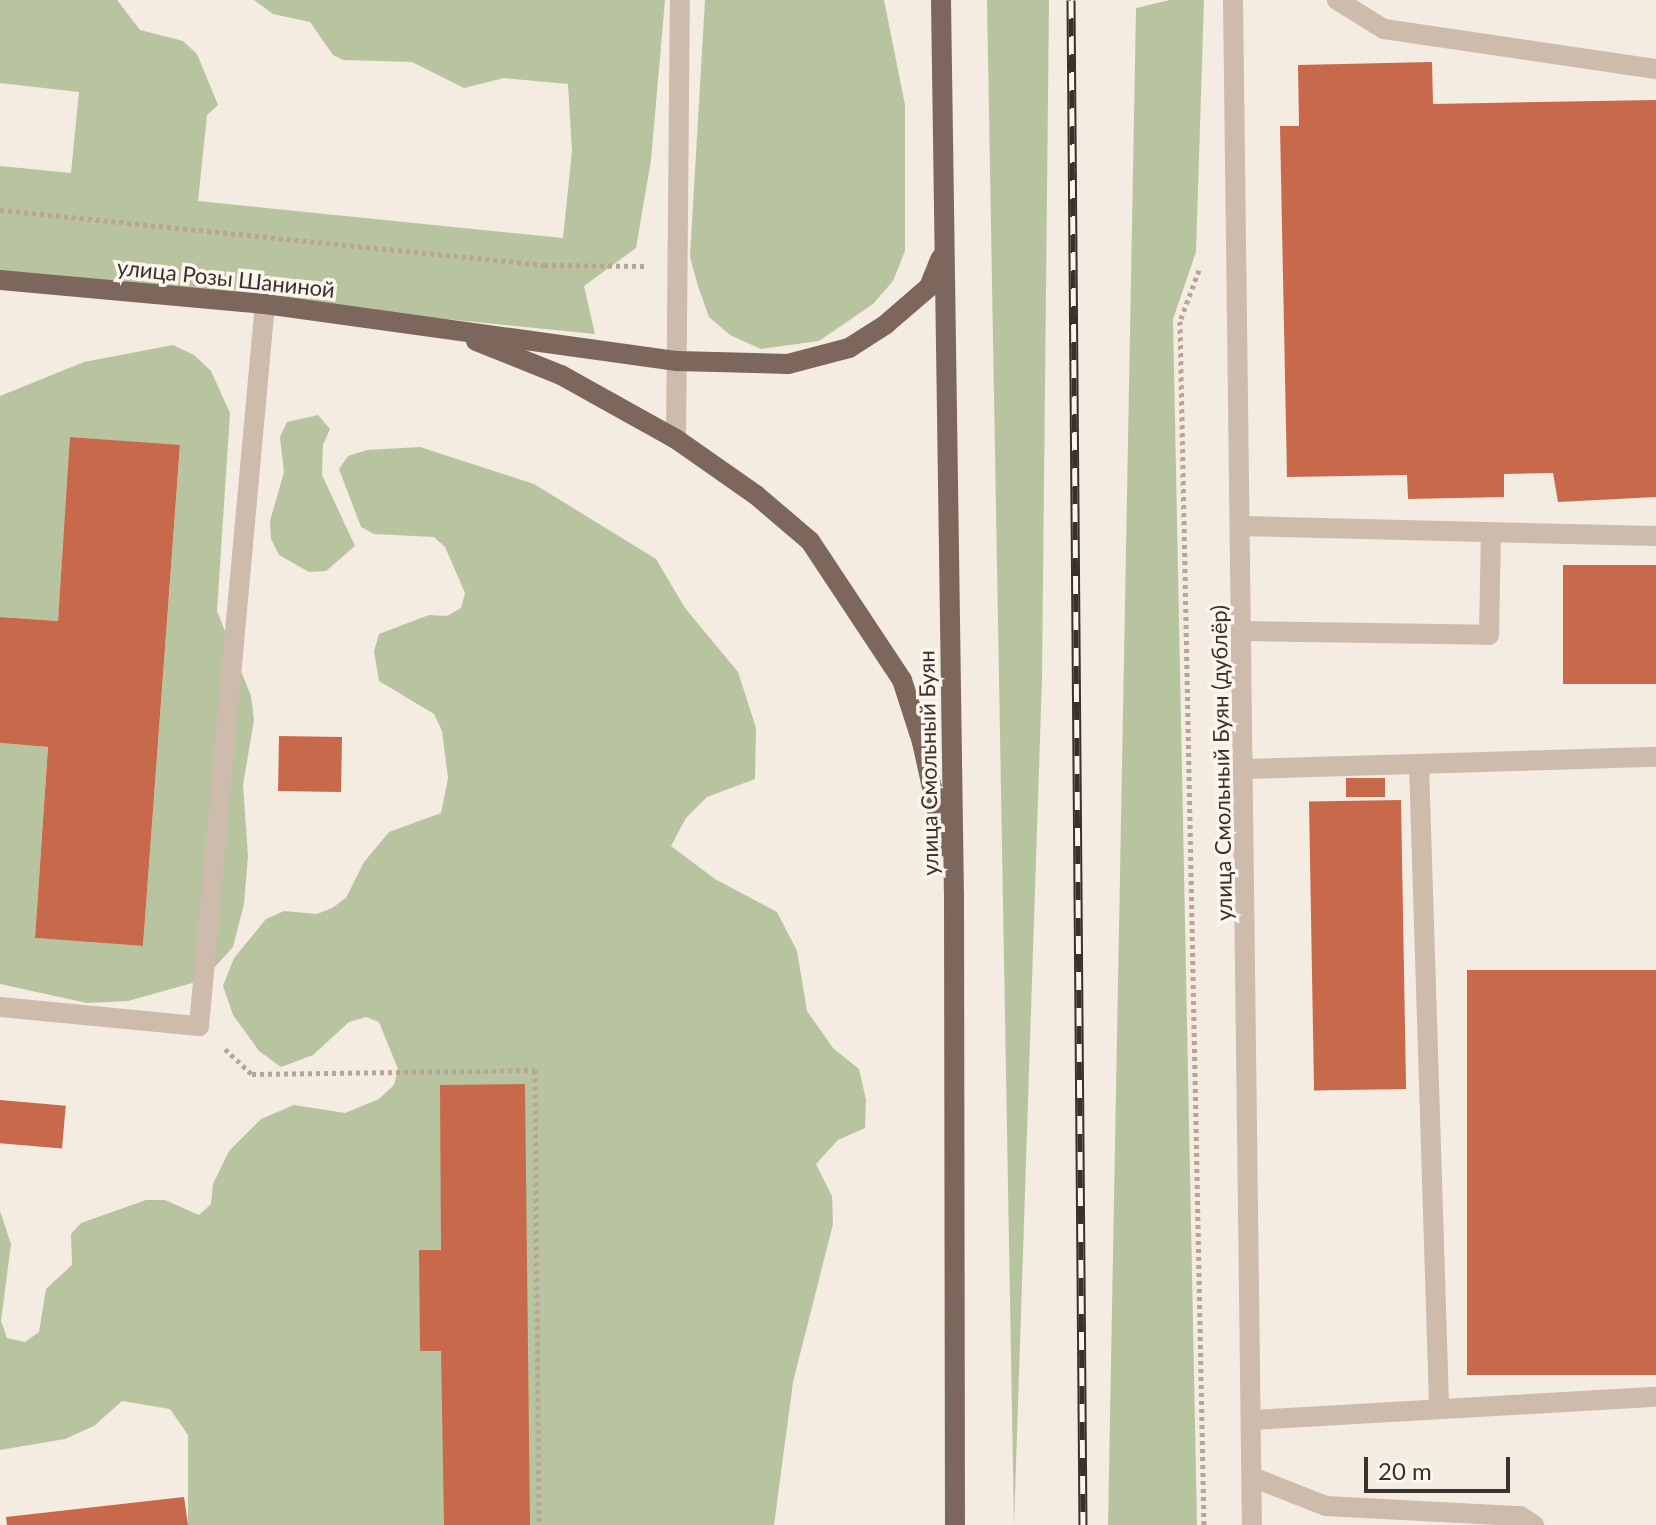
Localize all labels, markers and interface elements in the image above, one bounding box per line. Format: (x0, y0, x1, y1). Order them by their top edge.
street label: улица Розы Шаниной (116, 253, 336, 303)
street label: улица Смольный Буян (дублёр) (1205, 605, 1237, 921)
street label: улица Смольный Буян (913, 650, 943, 876)
scale bar (1368, 1441, 1514, 1491)
text: 20 m (1378, 1456, 1432, 1485)

